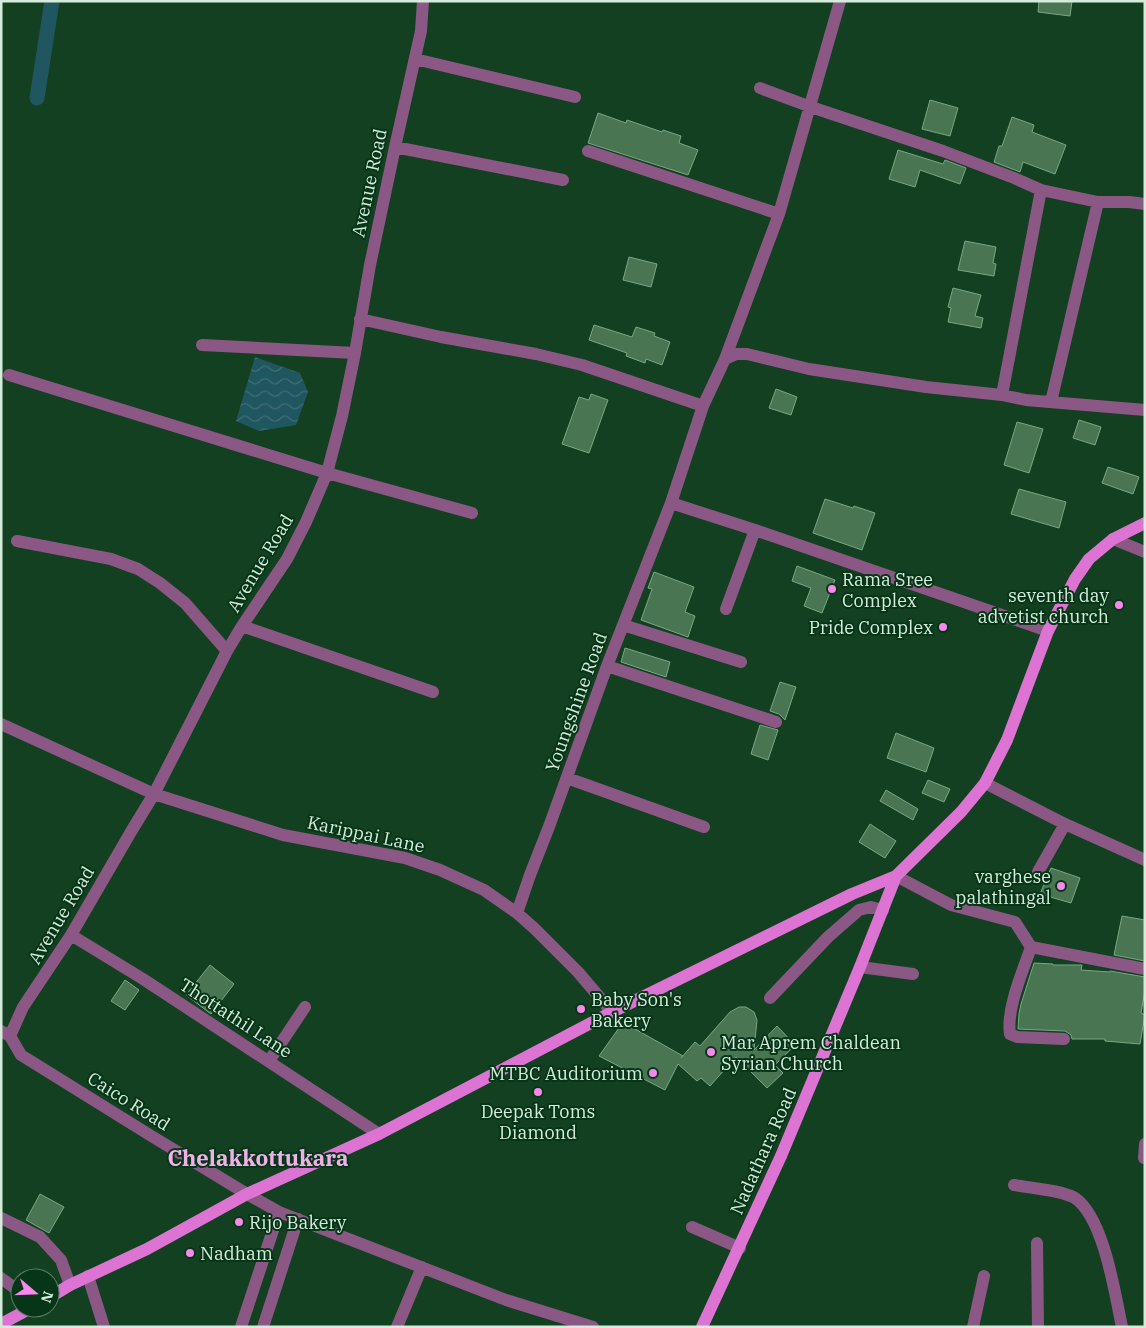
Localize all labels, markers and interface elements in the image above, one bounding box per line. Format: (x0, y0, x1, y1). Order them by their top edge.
street label: Avenue Road (346, 127, 392, 239)
street label: Avenue Road (222, 510, 298, 616)
place label: Rama Sree Complex (842, 568, 933, 612)
marker: Rama Sree Complex (826, 583, 838, 595)
place label: seventh day advetist church (978, 584, 1109, 628)
marker: seventh day advetist church (1113, 599, 1125, 611)
place label: Pride Complex (809, 616, 933, 639)
marker: Pride Complex (937, 621, 949, 633)
street label: Youngshine Road (540, 629, 612, 775)
street label: Karippai Lane (305, 810, 427, 858)
street label: Avenue Road (23, 862, 99, 968)
place label: varghese palathingal (955, 865, 1051, 909)
marker: varghese palathingal (1055, 880, 1067, 892)
street label: Thottathil Lane (175, 973, 297, 1063)
place label: Baby Son's Bakery (591, 988, 682, 1032)
marker: Baby Son's Bakery (575, 1003, 587, 1015)
place label: Mar Aprem Chaldean Syrian Church (721, 1031, 901, 1075)
marker: Mar Aprem Chaldean Syrian Church (705, 1046, 717, 1058)
place label: MTBC Auditorium (489, 1062, 643, 1085)
street label: Caico Road (83, 1067, 175, 1136)
marker: MTBC Auditorium (647, 1067, 659, 1079)
street label: Nadathara Road (725, 1084, 801, 1218)
marker: Deepak Toms Diamond (532, 1086, 544, 1098)
place label: Deepak Toms Diamond (481, 1100, 595, 1144)
district label: Chelakkottukara (167, 1143, 349, 1172)
place label: Rijo Bakery (249, 1211, 347, 1234)
marker: Rijo Bakery (233, 1216, 245, 1228)
place label: Nadham (200, 1242, 273, 1265)
marker: Nadham (184, 1247, 196, 1259)
north arrow (10, 1268, 60, 1318)
text: N (37, 1289, 58, 1305)

